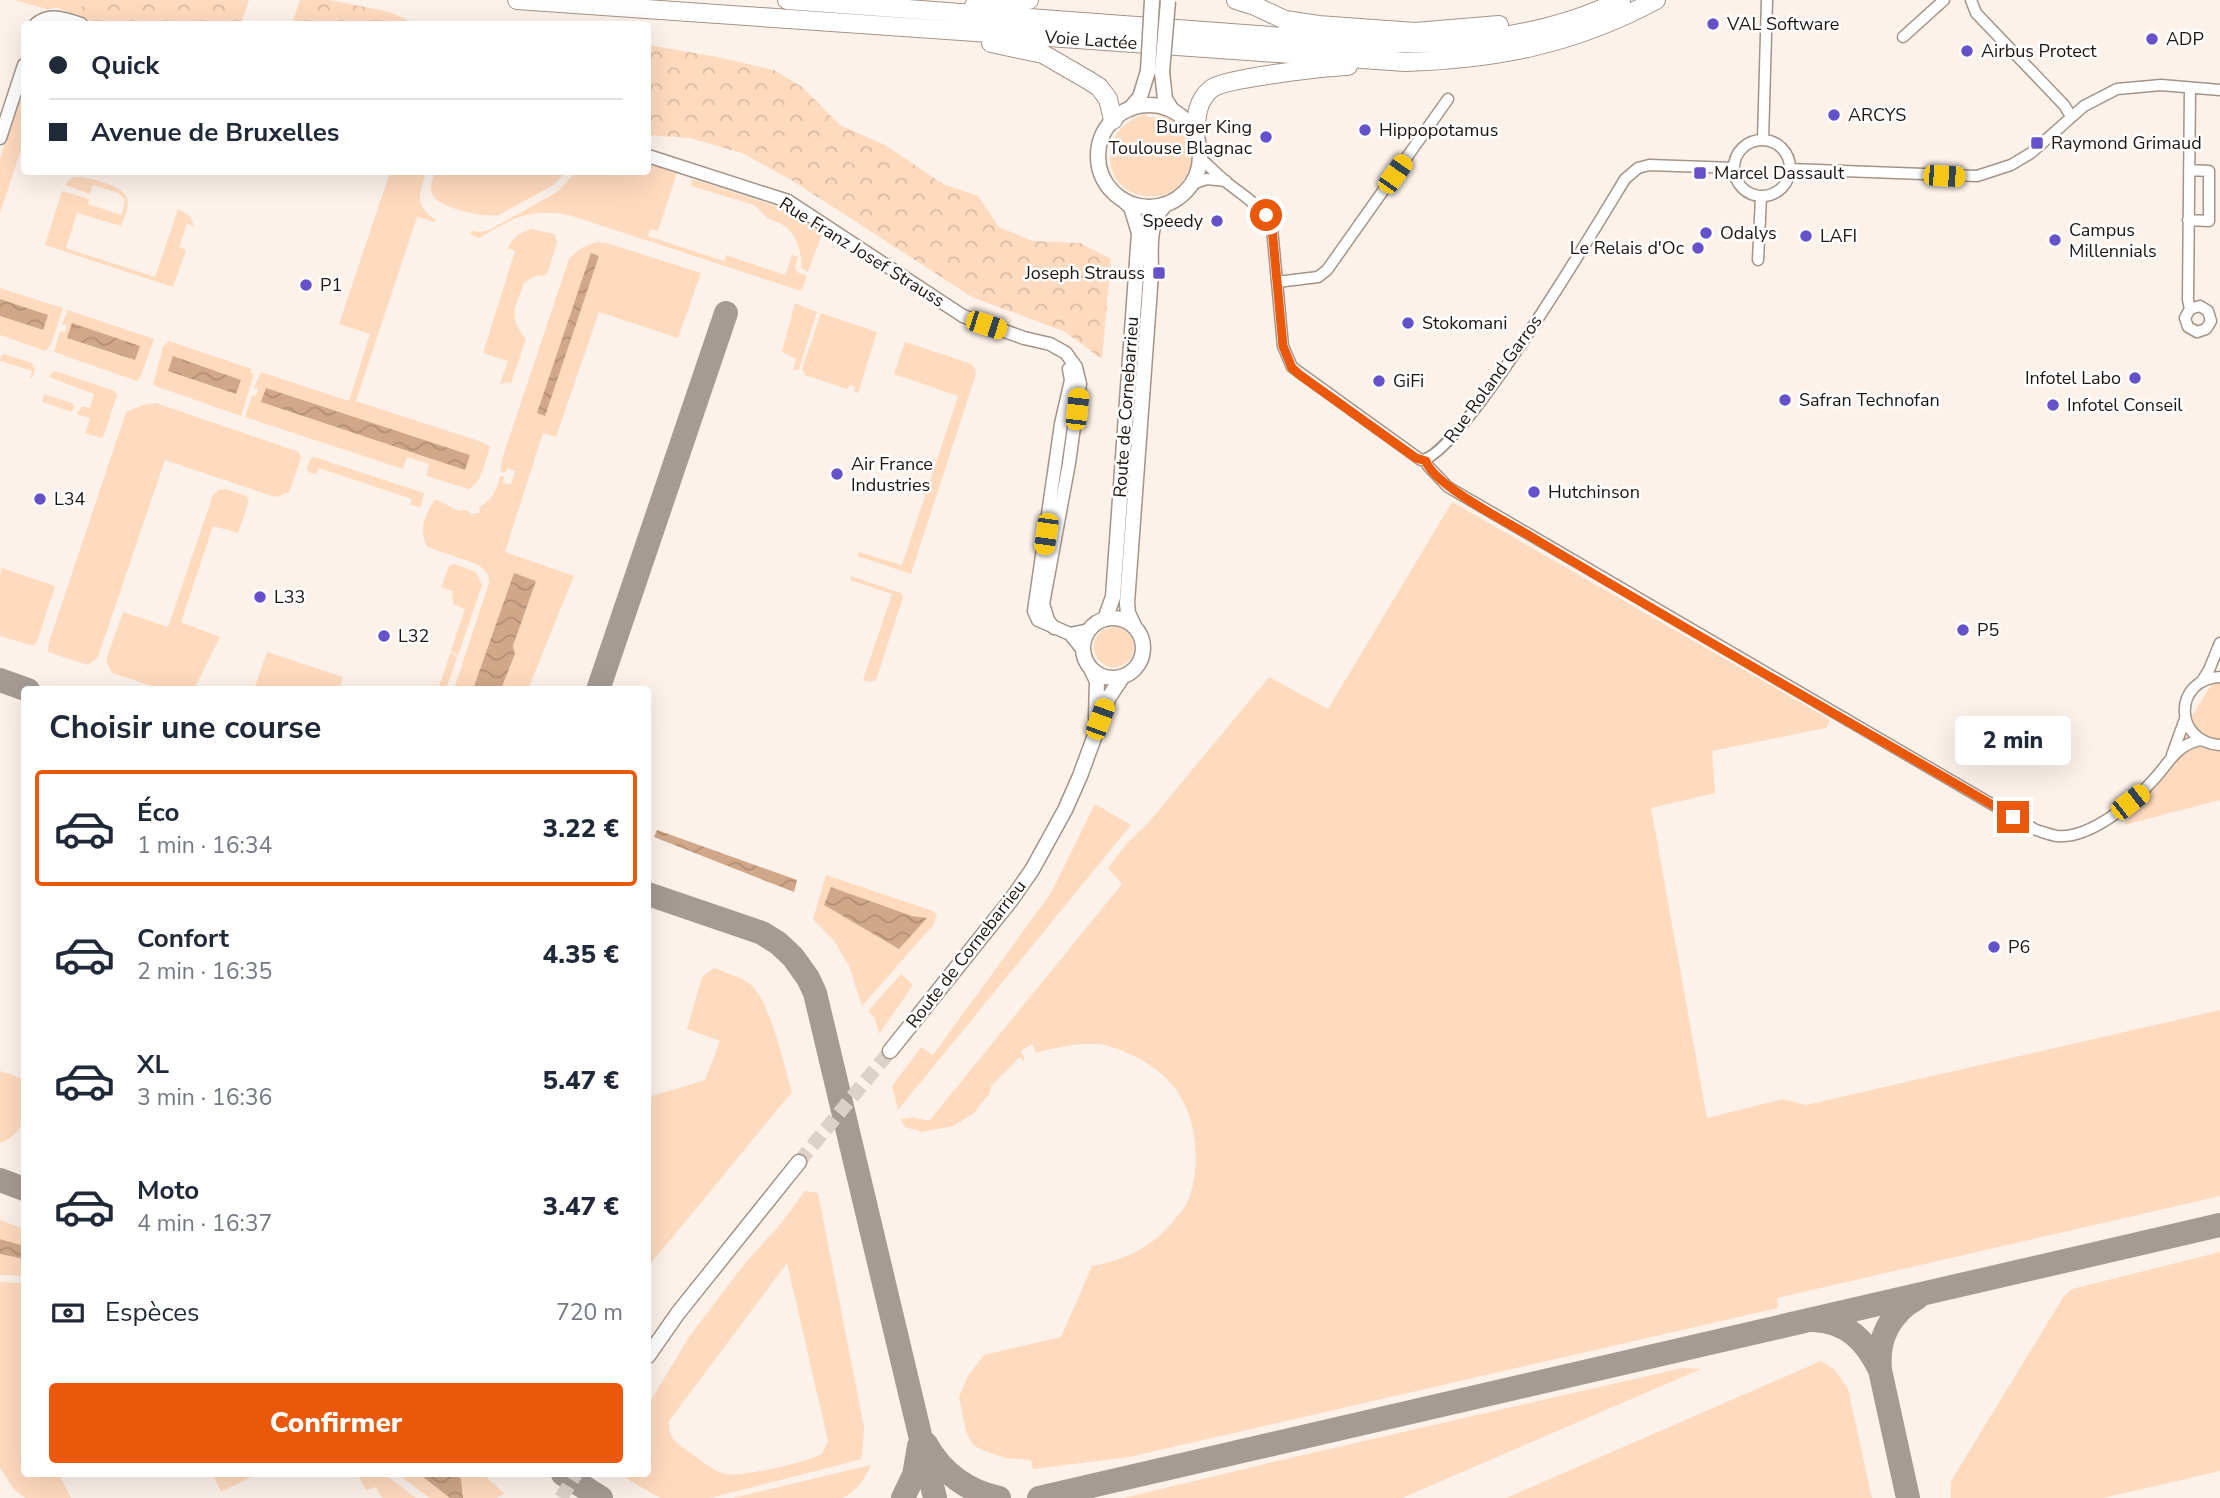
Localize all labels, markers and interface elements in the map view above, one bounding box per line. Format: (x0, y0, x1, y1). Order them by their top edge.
place label: VAL Software (1726, 12, 1839, 36)
marker: VAL Software (1705, 16, 1721, 32)
street label: Voie Lactée (1043, 25, 1138, 55)
place label: ADP (2166, 27, 2204, 51)
marker: ADP (2144, 31, 2160, 47)
place label: Airbus Protect (1981, 39, 2097, 63)
marker: Airbus Protect (1959, 43, 1975, 59)
text: Quick (91, 48, 159, 83)
place label: ARCYS (1848, 103, 1906, 127)
marker: ARCYS (1826, 107, 1842, 123)
text: Avenue de Bruxelles (91, 115, 340, 150)
place label: Burger King Toulouse Blagnac (1109, 115, 1252, 160)
place label: Hippopotamus (1379, 118, 1498, 142)
marker: Hippopotamus (1357, 122, 1373, 138)
marker: Burger King Toulouse Blagnac (1258, 129, 1274, 145)
place label: Raymond Grimaud (2051, 131, 2202, 155)
marker: Raymond Grimaud (2029, 135, 2045, 151)
car (1375, 151, 1416, 197)
place label: Marcel Dassault (1714, 161, 1845, 185)
car (1923, 164, 1966, 188)
marker: Marcel Dassault (1692, 165, 1708, 181)
street label: Rue Franz Josef Strauss (775, 191, 949, 313)
route start (1250, 199, 1282, 231)
place label: Speedy (1143, 209, 1204, 233)
marker: Speedy (1209, 213, 1225, 229)
place label: Campus Millennials (2069, 218, 2157, 263)
place label: Odalys (1720, 221, 1777, 245)
place label: LAFI (1820, 224, 1857, 248)
marker: Odalys (1698, 225, 1714, 241)
marker: LAFI (1798, 228, 1814, 244)
marker: Campus Millennials (2047, 232, 2063, 248)
place label: Le Relais d'Oc (1570, 236, 1684, 260)
marker: Le Relais d'Oc (1690, 240, 1706, 256)
place label: Joseph Strauss (1024, 261, 1145, 285)
marker: Joseph Strauss (1151, 265, 1167, 281)
place label: P1 (320, 273, 342, 297)
marker: P1 (298, 277, 314, 293)
car (963, 309, 1010, 341)
street label: Rue Roland Garros (1438, 310, 1548, 448)
place label: Stokomani (1422, 311, 1507, 335)
marker: Stokomani (1400, 315, 1416, 331)
street label: Route de Cornebarrieu (1108, 316, 1144, 498)
place label: Infotel Labo (2025, 366, 2121, 390)
place label: GiFi (1393, 369, 1424, 393)
marker: Infotel Labo (2127, 370, 2143, 386)
marker: GiFi (1371, 373, 1387, 389)
car (1065, 387, 1090, 431)
place label: Safran Technofan (1799, 388, 1940, 412)
marker: Safran Technofan (1777, 392, 1793, 408)
place label: Infotel Conseil (2067, 393, 2183, 417)
marker: Infotel Conseil (2045, 397, 2061, 413)
place label: Air France Industries (851, 452, 933, 497)
marker: Air France Industries (829, 466, 845, 482)
place label: Hutchinson (1548, 480, 1640, 504)
marker: Hutchinson (1526, 484, 1542, 500)
place label: L34 (54, 487, 86, 511)
marker: L34 (32, 491, 48, 507)
car (1033, 512, 1060, 556)
place label: L33 (274, 585, 305, 609)
marker: L33 (252, 589, 268, 605)
place label: P5 (1977, 618, 1999, 642)
marker: P5 (1955, 622, 1971, 638)
place label: L32 (398, 624, 429, 648)
marker: L32 (376, 628, 392, 644)
car (1083, 696, 1118, 742)
text: Choisir une course (49, 706, 321, 749)
callout: 2 min (1955, 716, 2071, 764)
text: 2 min (1983, 725, 2043, 756)
car (2107, 781, 2154, 823)
text: Éco (137, 795, 179, 830)
icon: car (53, 797, 116, 860)
route end (1997, 801, 2029, 833)
text: 3.22 € (543, 811, 619, 846)
text: 1 min · 16:34 (137, 830, 272, 861)
street label: Route de Cornebarrieu (901, 875, 1031, 1033)
text: Confort (137, 921, 229, 956)
icon: car (53, 923, 116, 986)
place label: P6 (2008, 935, 2030, 959)
text: 4.35 € (543, 937, 619, 972)
marker: P6 (1986, 939, 2002, 955)
text: 2 min · 16:35 (137, 956, 272, 987)
text: XL (137, 1047, 169, 1082)
icon: car (53, 1049, 116, 1112)
text: 5.47 € (543, 1063, 619, 1098)
text: 3 min · 16:36 (137, 1082, 272, 1113)
text: Moto (137, 1173, 199, 1208)
icon: car (53, 1175, 116, 1238)
text: 3.47 € (543, 1189, 619, 1224)
text: 4 min · 16:37 (137, 1208, 272, 1239)
icon: cash (49, 1294, 87, 1332)
text: Espèces (105, 1295, 200, 1330)
text: 720 m (556, 1297, 623, 1328)
button: Confirmer (49, 1383, 623, 1463)

